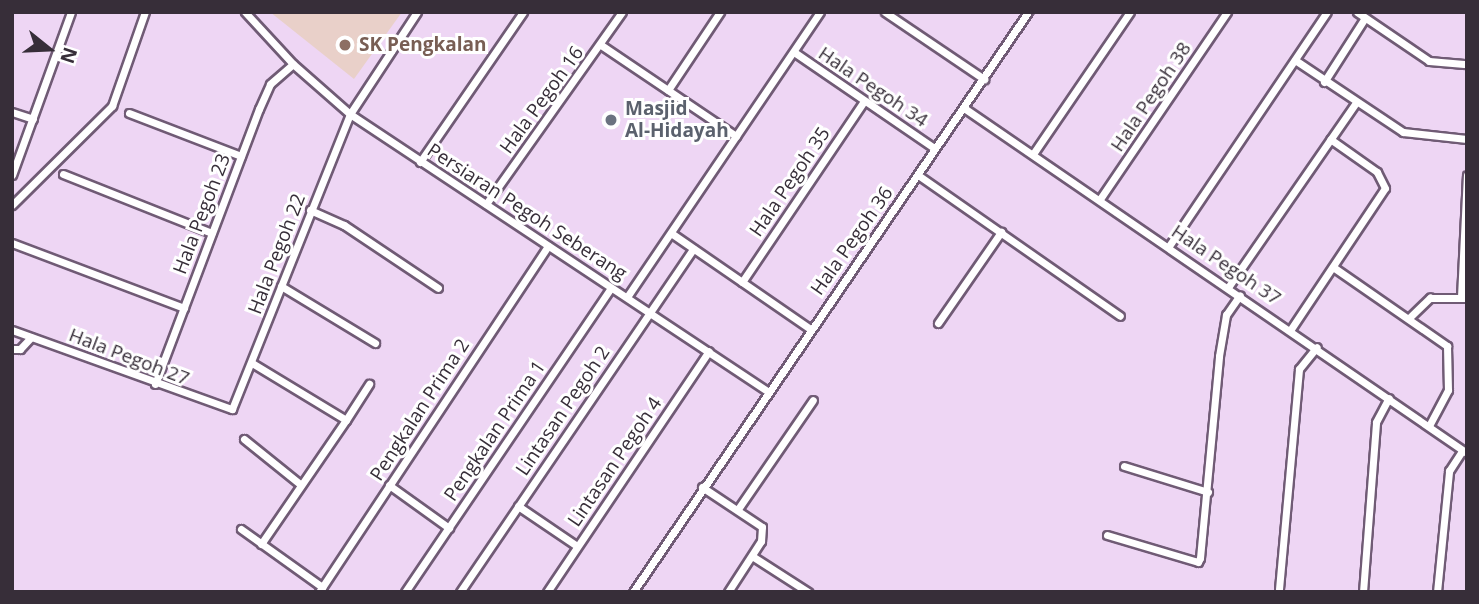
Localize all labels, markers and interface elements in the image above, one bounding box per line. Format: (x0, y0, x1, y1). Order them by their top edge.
north arrow (14, 14, 84, 84)
place label: SK Pengkalan (359, 34, 486, 56)
marker: SK Pengkalan (337, 37, 353, 53)
street label: Hala Pegoh 38 (1106, 38, 1196, 156)
street label: Hala Pegoh 16 (495, 42, 589, 158)
street label: Hala Pegoh 34 (814, 42, 932, 132)
text: N (54, 44, 84, 67)
place label: Masjid Al-Hidayah (625, 98, 729, 142)
marker: Masjid Al-Hidayah (603, 112, 619, 128)
street label: Hala Pegoh 35 (745, 123, 835, 241)
street label: Persiaran Pegoh Seberang (423, 139, 631, 285)
street label: Hala Pegoh 23 (169, 151, 235, 277)
street label: Hala Pegoh 36 (806, 182, 898, 300)
street label: Hala Pegoh 22 (244, 191, 310, 317)
street label: Hala Pegoh 37 (1167, 220, 1285, 310)
street label: Hala Pegoh 27 (66, 324, 192, 390)
street label: Pengkalan Prima 2 (366, 335, 474, 485)
street label: Lintasan Pegoh 2 (511, 342, 615, 480)
street label: Pengkalan Prima 1 (440, 356, 550, 506)
street label: Lintasan Pegoh 4 (563, 393, 667, 531)

